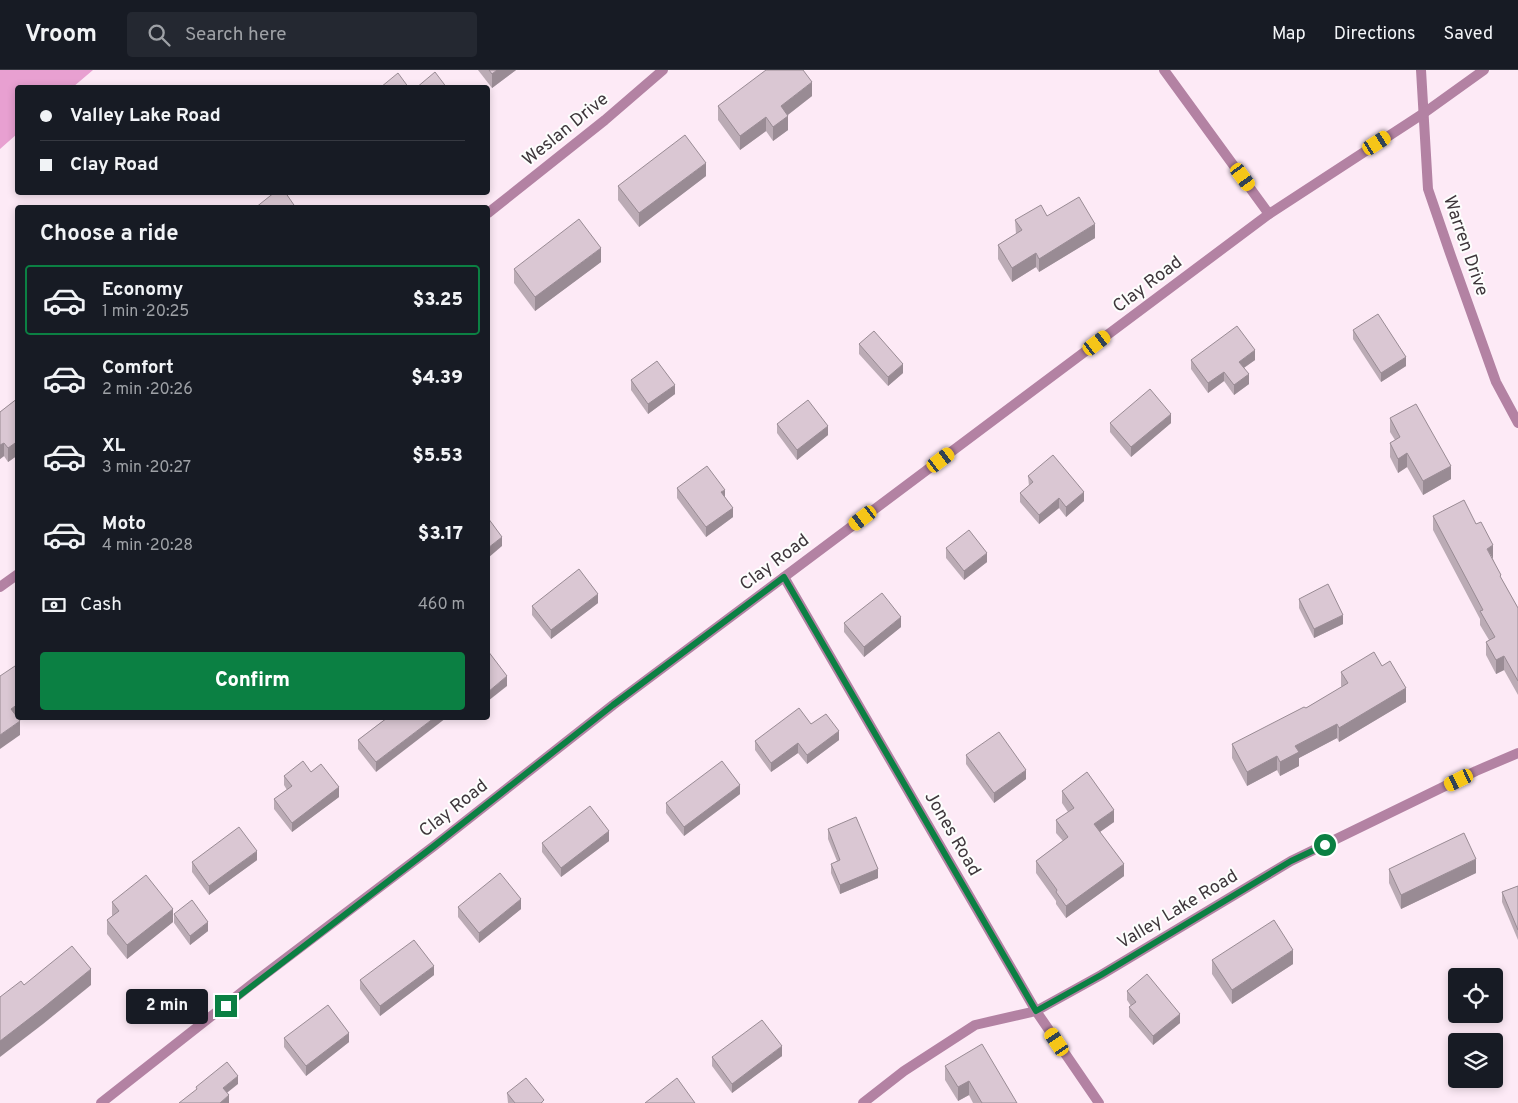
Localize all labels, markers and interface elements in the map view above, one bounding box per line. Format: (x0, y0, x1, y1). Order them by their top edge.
search box (127, 12, 477, 57)
text: Vroom (25, 20, 97, 50)
icon: search (145, 21, 173, 49)
text: Search here (185, 23, 287, 47)
text: Map (1272, 23, 1306, 46)
text: Directions (1334, 23, 1416, 46)
text: Saved (1444, 23, 1493, 46)
street label: Weslan Drive (518, 88, 614, 172)
text: Valley Lake Road (70, 104, 221, 128)
car (1360, 129, 1393, 157)
text: Clay Road (70, 153, 159, 177)
car (1228, 160, 1257, 194)
street label: Warren Drive (1437, 193, 1493, 299)
text: Choose a ride (40, 221, 178, 248)
street label: Clay Road (1109, 251, 1187, 319)
icon: car (42, 278, 87, 323)
text: Economy (102, 278, 183, 302)
text: $3.25 (413, 288, 463, 312)
text: 1 min · 20:25 (102, 302, 189, 322)
car (1080, 328, 1113, 358)
icon: car (42, 356, 87, 401)
text: Comfort (102, 356, 174, 380)
text: $4.39 (411, 366, 463, 390)
text: 2 min · 20:26 (102, 380, 193, 400)
icon: car (42, 434, 87, 479)
text: XL (102, 434, 125, 458)
text: $5.53 (412, 444, 463, 468)
car (924, 445, 957, 475)
text: 3 min · 20:27 (102, 458, 191, 478)
car (846, 503, 879, 533)
icon: car (42, 512, 87, 557)
text: Moto (102, 512, 146, 536)
text: $3.17 (418, 522, 463, 546)
street label: Clay Road (736, 529, 814, 597)
text: 4 min · 20:28 (102, 536, 193, 556)
icon: cash (40, 591, 68, 619)
text: Cash (80, 593, 122, 617)
text: 460 m (418, 595, 465, 615)
button: Confirm (40, 652, 465, 710)
car (1442, 767, 1475, 793)
street label: Clay Road (415, 775, 493, 843)
street label: Jones Road (919, 788, 985, 880)
route start (1314, 834, 1336, 856)
street label: Valley Lake Road (1114, 865, 1242, 955)
map controls (1448, 968, 1503, 1088)
button: locate (1448, 968, 1503, 1023)
callout: 2 min (126, 988, 208, 1024)
route end (215, 995, 237, 1017)
text: 2 min (146, 996, 188, 1016)
car (1042, 1025, 1071, 1059)
button: layers (1448, 1033, 1503, 1088)

